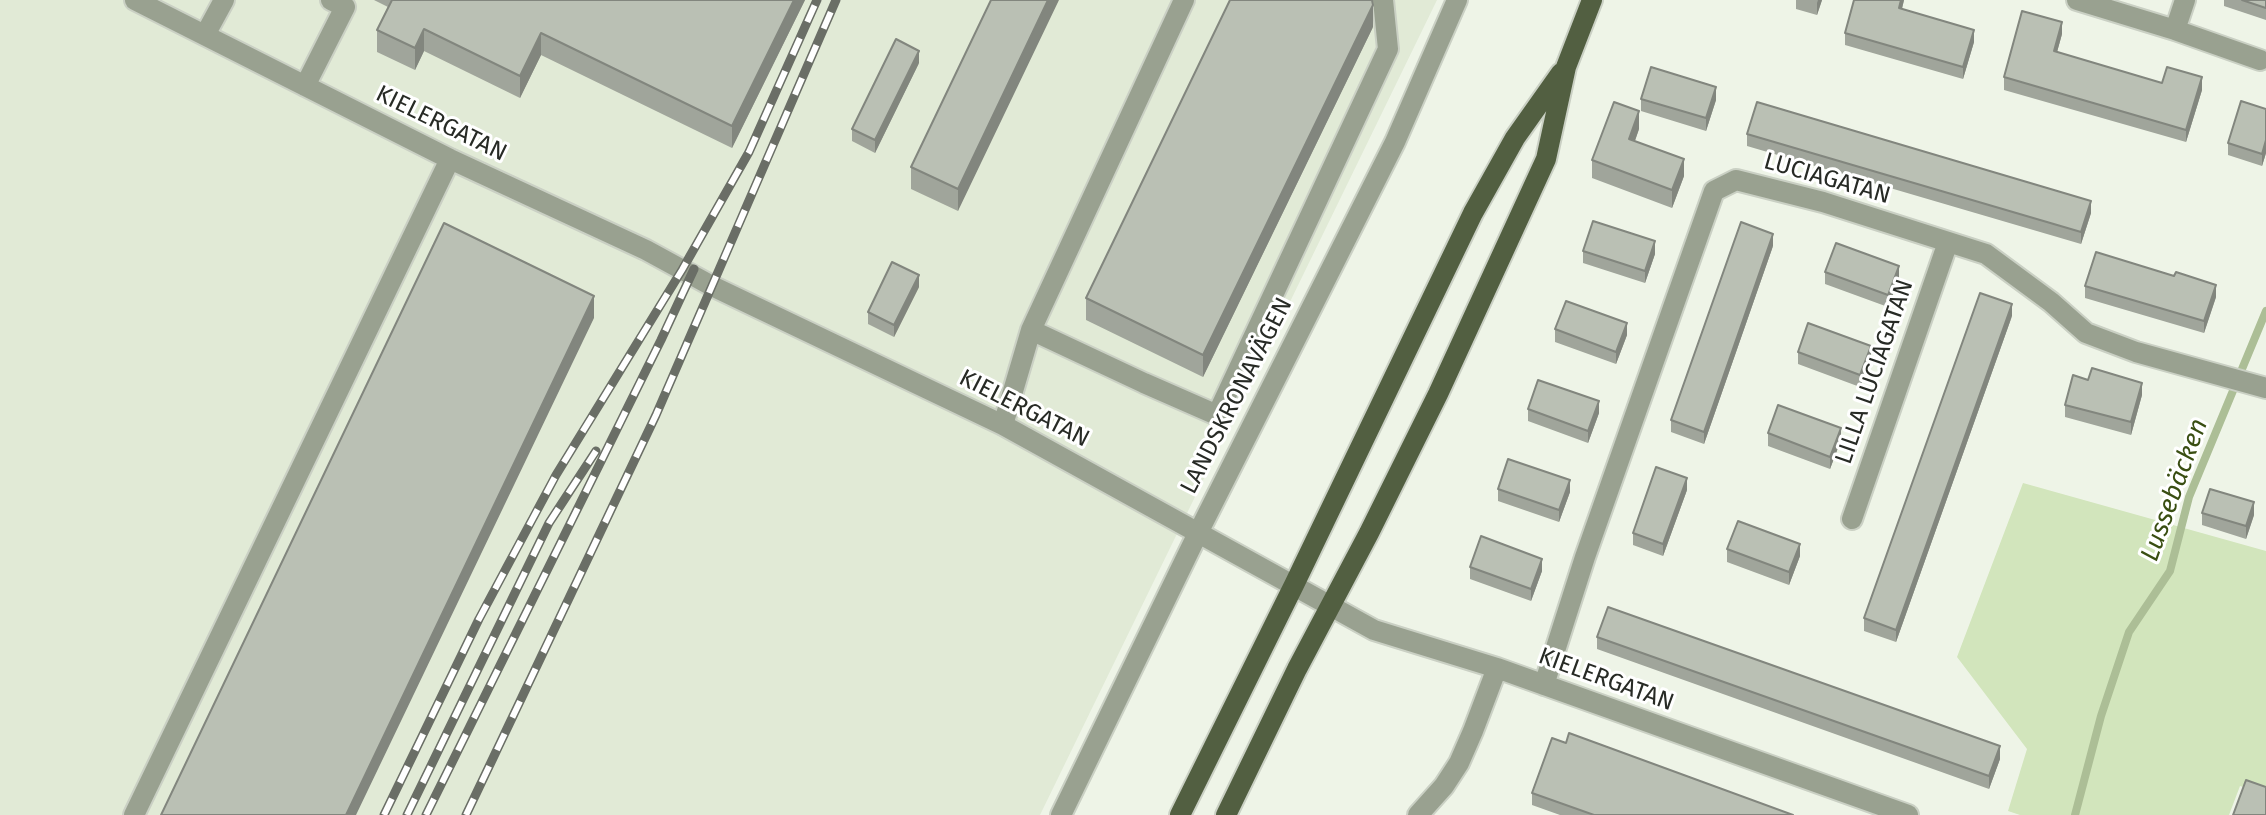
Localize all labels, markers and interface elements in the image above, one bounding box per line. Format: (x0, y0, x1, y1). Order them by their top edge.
street label: KIELERGATAN (371, 80, 511, 168)
street label: LUCIAGATAN (1760, 147, 1894, 211)
street label: LILLA LUCIAGATAN (1830, 276, 1920, 468)
street label: LANDSKRONAVÄGEN (1175, 293, 1299, 499)
street label: KIELERGATAN (954, 364, 1094, 454)
water label: Lussebäcken (2135, 414, 2215, 566)
street label: KIELERGATAN (1534, 642, 1678, 718)

